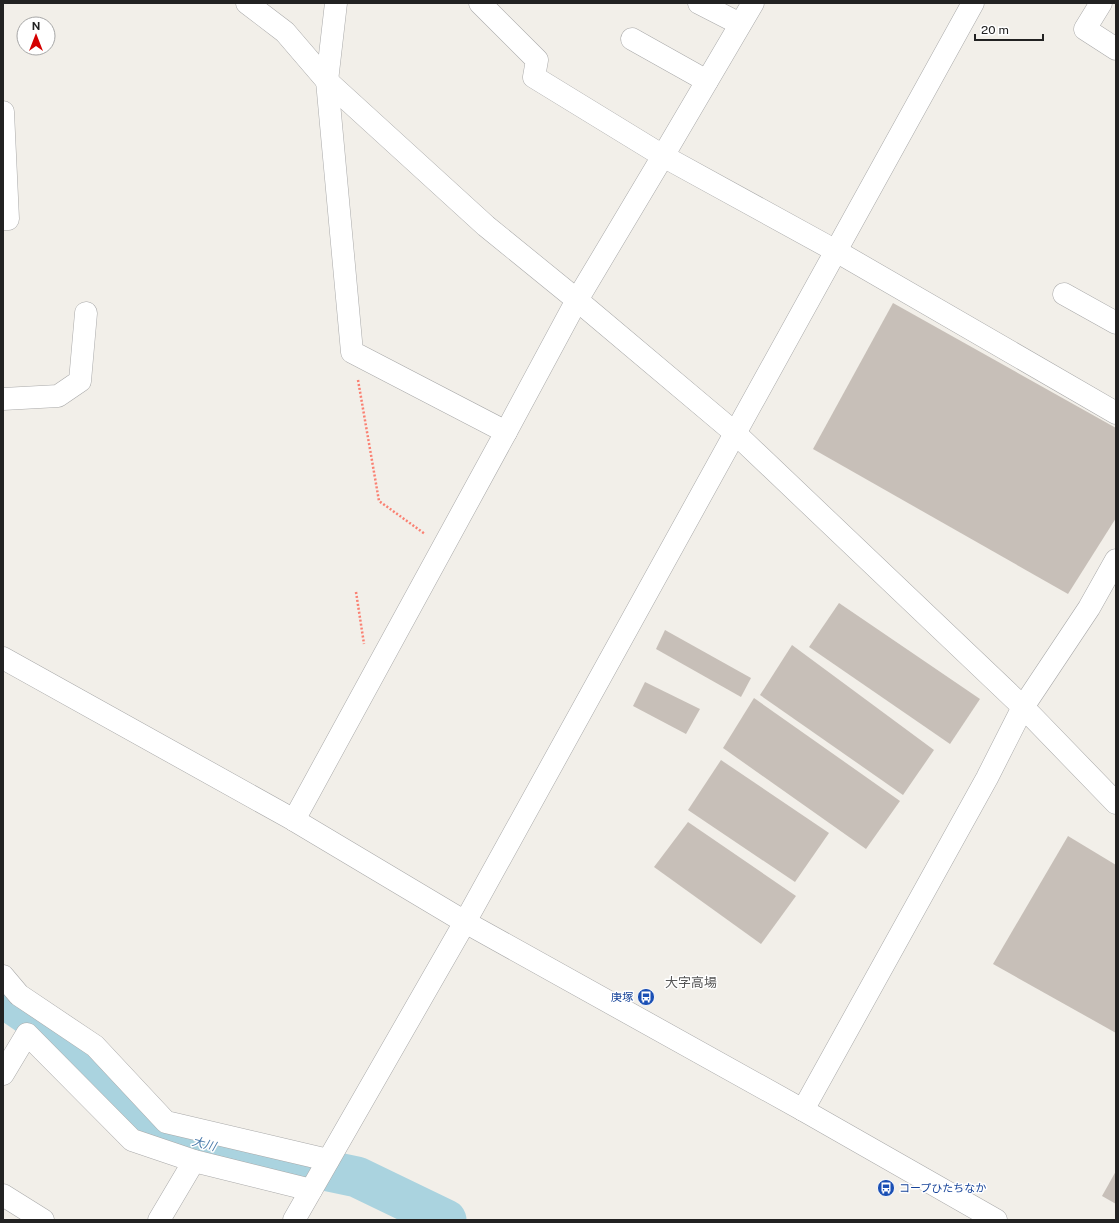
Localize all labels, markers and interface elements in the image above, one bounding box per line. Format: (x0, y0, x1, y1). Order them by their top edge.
north arrow (16, 16, 56, 56)
scale bar (975, 16, 1043, 42)
text: N (32, 20, 40, 32)
text: 20 m (981, 23, 1009, 37)
district label: 大字高場 (665, 975, 717, 990)
bus stop icon: 庚塚 (636, 987, 656, 1007)
place label: 庚塚 (611, 991, 633, 1003)
water label: 大川 (191, 1134, 219, 1154)
bus stop icon: コープひたちなか (876, 1178, 896, 1198)
place label: コープひたちなか (899, 1182, 986, 1194)

